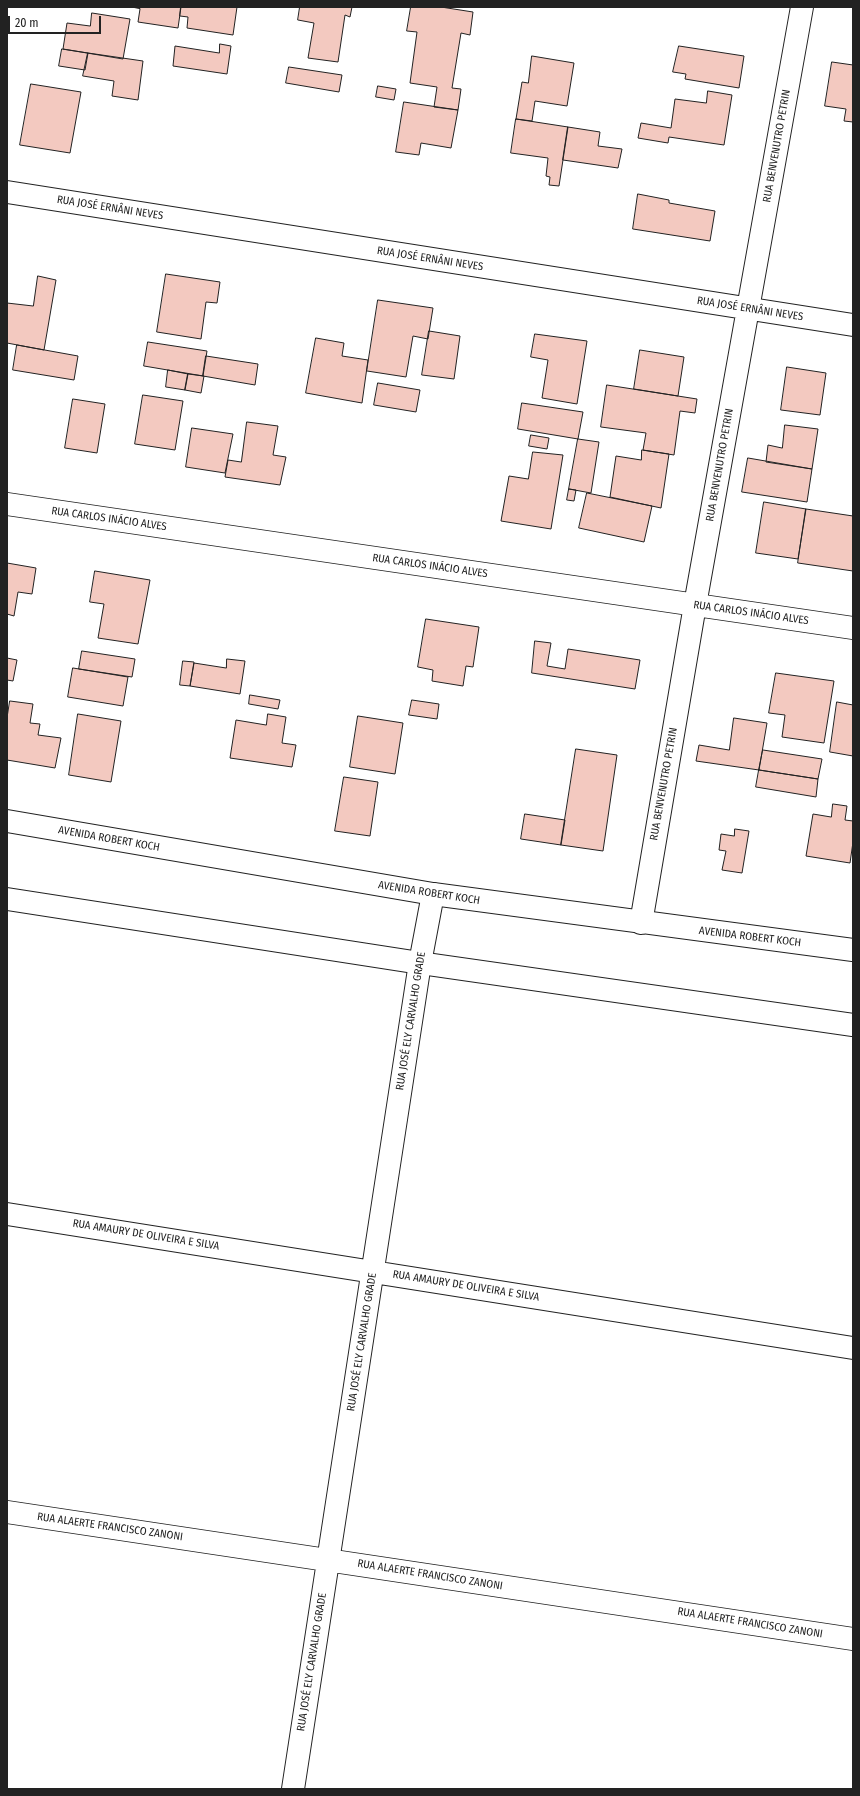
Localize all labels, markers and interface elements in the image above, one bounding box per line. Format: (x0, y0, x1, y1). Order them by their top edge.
scale bar (10, 8, 103, 34)
text: 20 m (15, 16, 39, 30)
street label: RUA BENVENUTRO PETRIN (761, 89, 793, 203)
street label: RUA JOSÉ ERNÂNI NEVES (56, 193, 164, 223)
street label: RUA JOSÉ ERNÂNI NEVES (376, 244, 484, 274)
street label: RUA JOSÉ ERNÂNI NEVES (696, 294, 804, 324)
street label: RUA BENVENUTRO PETRIN (704, 408, 736, 522)
street label: RUA CARLOS INÁCIO ALVES (50, 504, 168, 534)
street label: RUA CARLOS INÁCIO ALVES (371, 551, 489, 581)
street label: RUA CARLOS INÁCIO ALVES (692, 598, 810, 628)
street label: RUA BENVENUTRO PETRIN (648, 727, 680, 841)
street label: AVENIDA ROBERT KOCH (57, 824, 161, 854)
street label: AVENIDA ROBERT KOCH (377, 878, 481, 908)
street label: AVENIDA ROBERT KOCH (698, 924, 802, 950)
street label: RUA JOSÉ ELY CARVALHO GRADE (394, 951, 428, 1091)
street label: RUA AMAURY DE OLIVEIRA E SILVA (72, 1217, 220, 1253)
street label: RUA AMAURY DE OLIVEIRA E SILVA (392, 1268, 540, 1304)
street label: RUA JOSÉ ELY CARVALHO GRADE (345, 1272, 379, 1412)
street label: RUA ALAERTE FRANCISCO ZANONI (36, 1510, 184, 1544)
street label: RUA ALAERTE FRANCISCO ZANONI (356, 1557, 504, 1593)
street label: RUA JOSÉ ELY CARVALHO GRADE (295, 1592, 329, 1732)
street label: RUA ALAERTE FRANCISCO ZANONI (676, 1605, 824, 1641)

